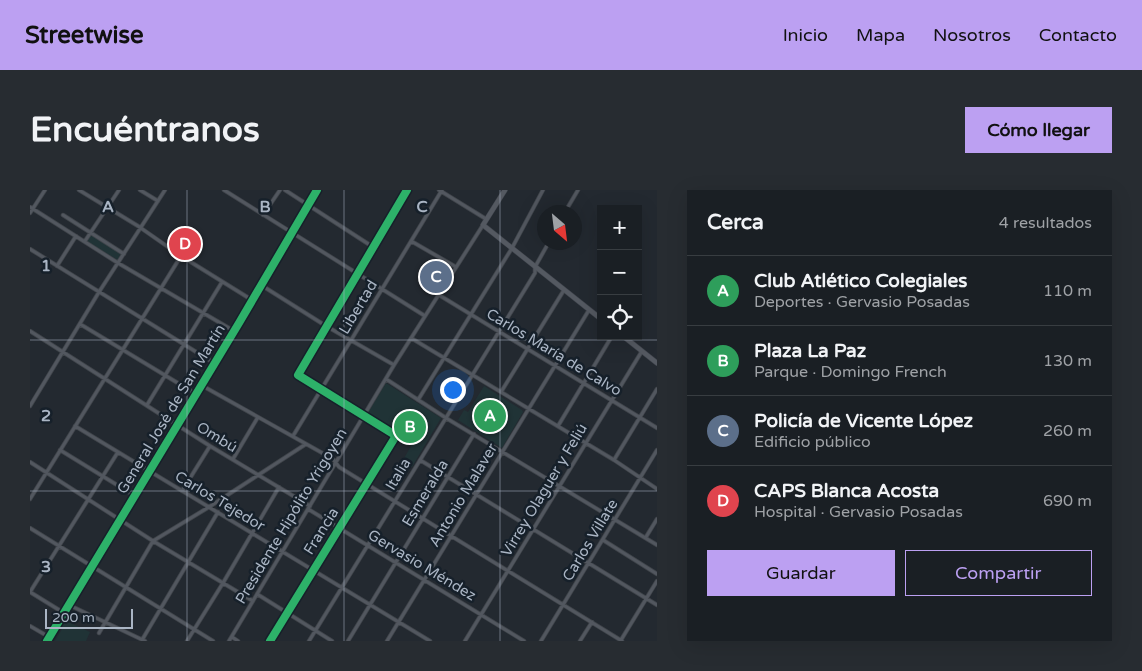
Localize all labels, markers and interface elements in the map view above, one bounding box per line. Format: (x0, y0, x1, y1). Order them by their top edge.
text: Streetwise (25, 21, 144, 50)
text: Inicio (783, 24, 828, 46)
text: Mapa (856, 24, 905, 46)
text: Nosotros (933, 24, 1011, 46)
text: Contacto (1039, 24, 1117, 46)
button: Cómo llegar (965, 107, 1112, 153)
text: Encuéntranos (30, 109, 260, 151)
text: A (102, 197, 114, 217)
text: B (259, 197, 271, 217)
text: C (416, 197, 428, 217)
north arrow (537, 205, 582, 250)
map controls (597, 205, 642, 340)
button: + (597, 205, 642, 250)
text: Cerca (707, 210, 764, 235)
text: 4 resultados (999, 213, 1092, 233)
pin: D (169, 225, 201, 263)
button: − (597, 250, 642, 295)
text: 1 (41, 256, 51, 276)
pin: C (420, 258, 452, 296)
text: Club Atlético Colegiales (754, 270, 967, 292)
street label: Libertad (335, 277, 381, 337)
text: A (717, 281, 729, 301)
text: 110 m (1043, 281, 1092, 301)
text: Deportes · Gervasio Posadas (754, 292, 970, 312)
button: locate (597, 295, 642, 340)
street label: Carlos María de Calvo (483, 304, 625, 400)
street label: General José de San Martín (113, 321, 229, 497)
text: Plaza La Paz (754, 340, 866, 362)
text: B (717, 351, 729, 371)
text: 130 m (1043, 351, 1092, 371)
text: Parque · Domingo French (754, 362, 947, 382)
your location (440, 377, 466, 403)
pin: A (474, 397, 506, 435)
text: 2 (41, 406, 51, 426)
pin: B (394, 408, 426, 446)
text: Policía de Vicente López (754, 410, 973, 432)
street label: Ombú (193, 418, 241, 456)
street label: Virrey Olaguer y Feliú (497, 420, 591, 560)
text: C (717, 421, 729, 441)
text: 260 m (1043, 421, 1092, 441)
street label: Presidente Hipólito Yrigoyen (231, 425, 351, 607)
text: Edificio público (754, 432, 871, 452)
street label: Antonio Malaver (425, 440, 501, 550)
street label: Italia (381, 455, 415, 493)
street label: Esmeralda (398, 456, 452, 530)
street label: Carlos Tejedor (172, 467, 269, 535)
text: CAPS Blanca Acosta (754, 480, 939, 502)
text: D (717, 491, 729, 511)
text: 690 m (1043, 491, 1092, 511)
street label: Carlos Villate (558, 496, 622, 584)
text: Hospital · Gervasio Posadas (754, 502, 963, 522)
street label: Francia (300, 504, 342, 558)
street label: Gervasio Méndez (365, 526, 479, 604)
button: Guardar (707, 550, 895, 596)
button: Compartir (905, 550, 1092, 596)
text: 3 (41, 557, 51, 577)
scale bar (45, 606, 132, 629)
text: 200 m (52, 609, 95, 626)

